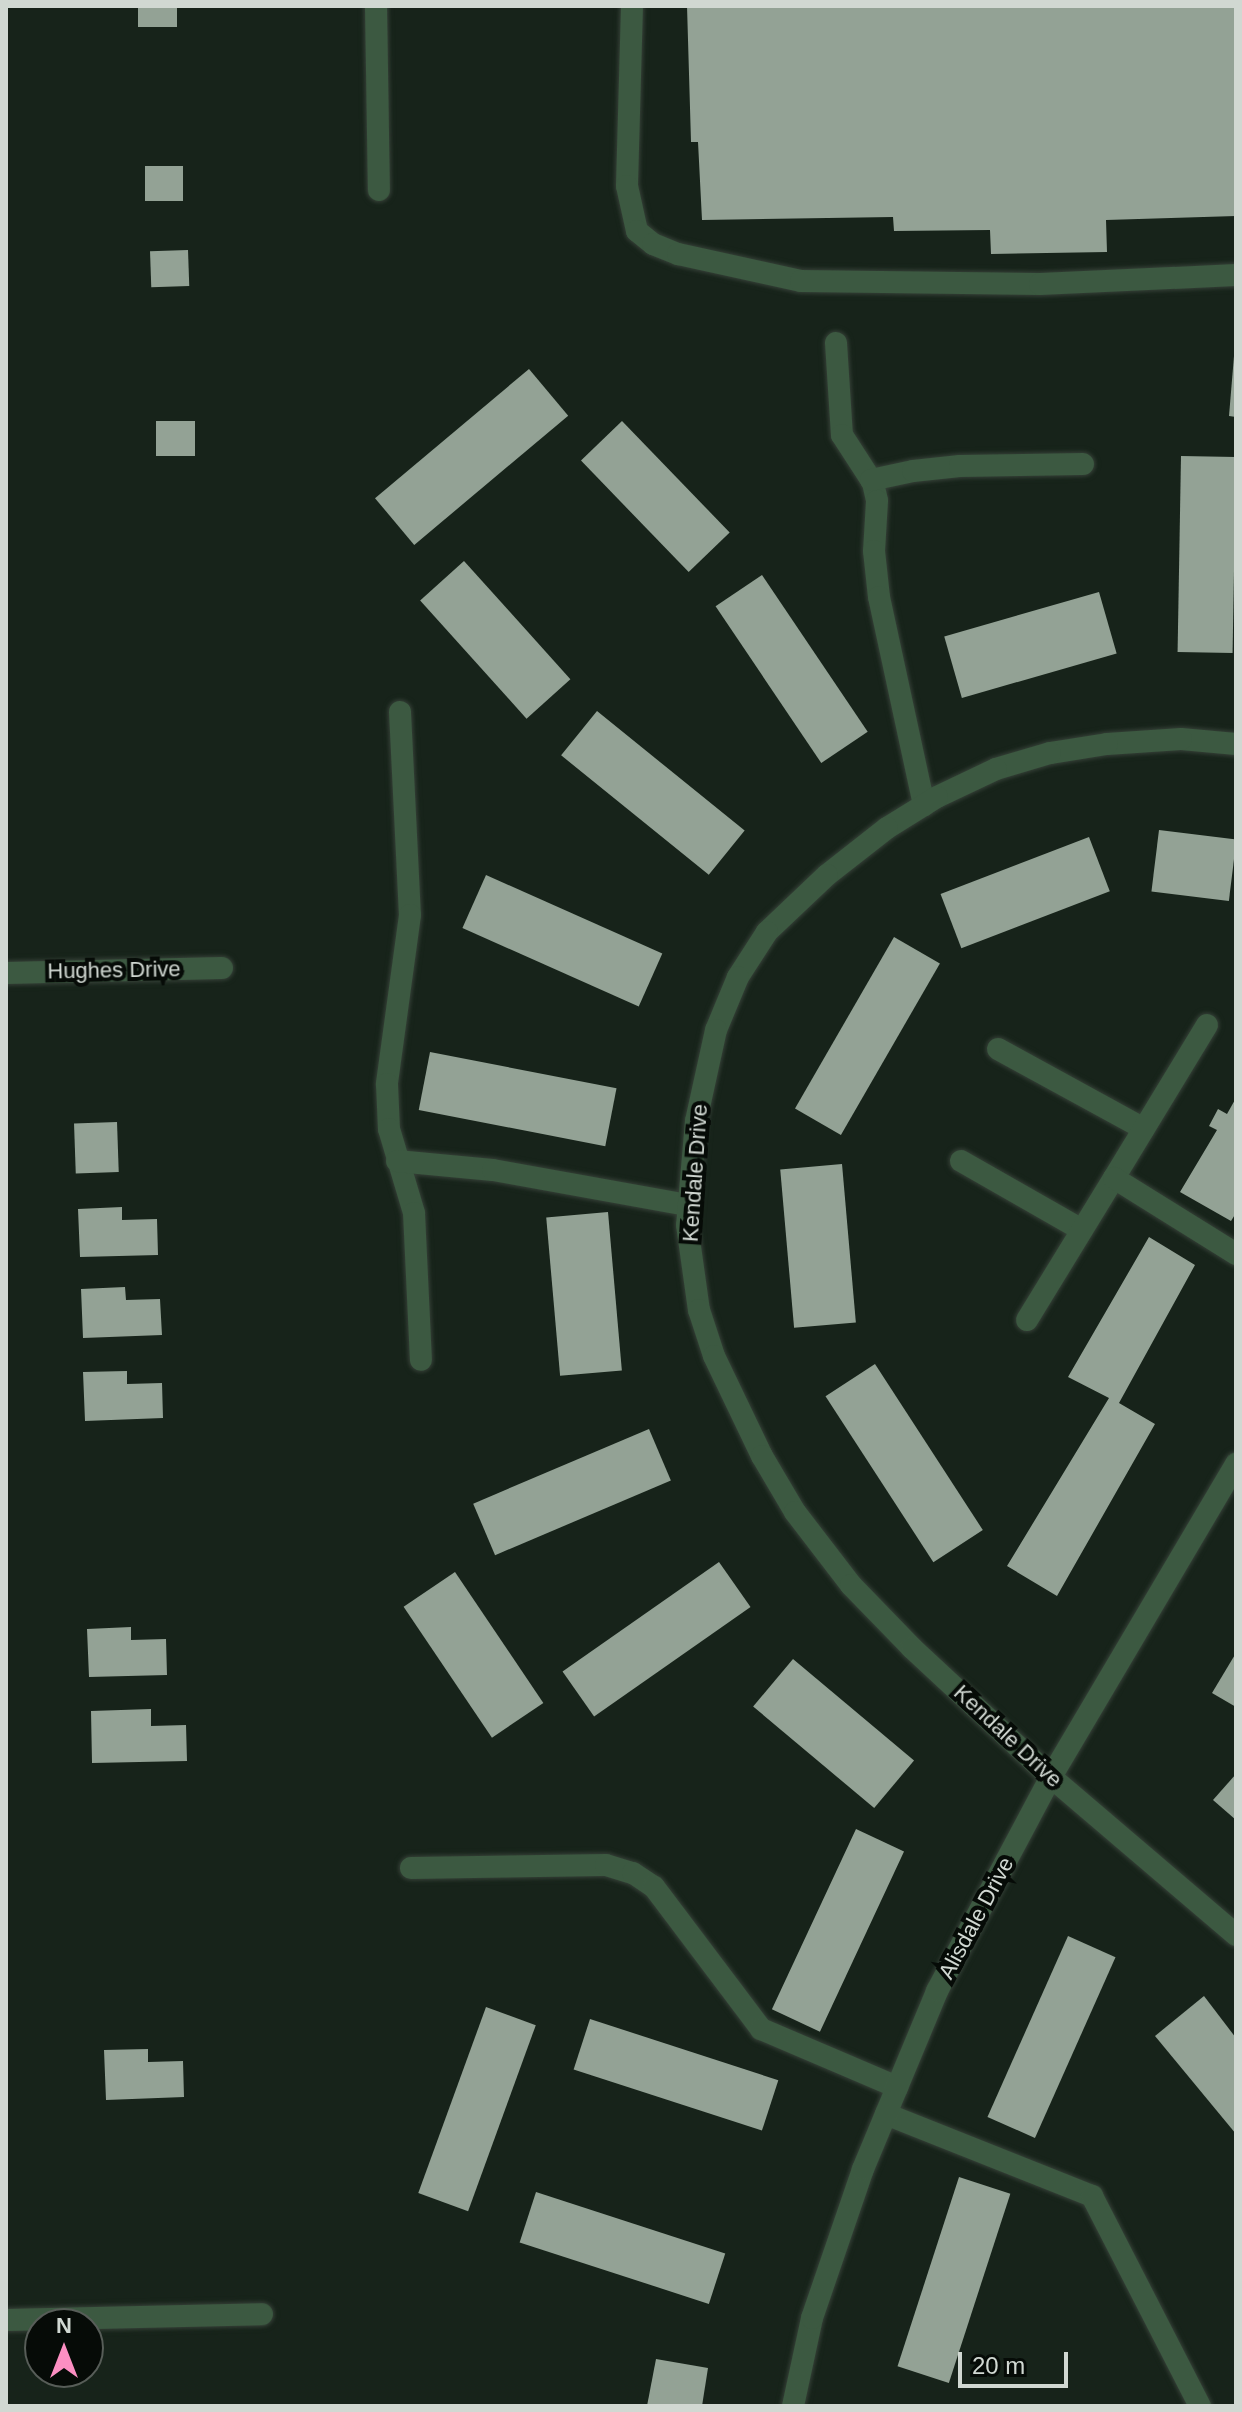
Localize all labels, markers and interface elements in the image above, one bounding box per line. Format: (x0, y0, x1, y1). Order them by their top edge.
street label: Hughes Drive (47, 956, 181, 984)
street label: Kendale Drive (677, 1103, 713, 1243)
street label: Kendale Drive (948, 1679, 1068, 1793)
street label: Alisdale Drive (933, 1852, 1019, 1984)
north arrow (24, 2308, 104, 2388)
text: N (56, 2313, 72, 2338)
scale bar (962, 2336, 1072, 2386)
text: 20 m (972, 2352, 1025, 2379)

